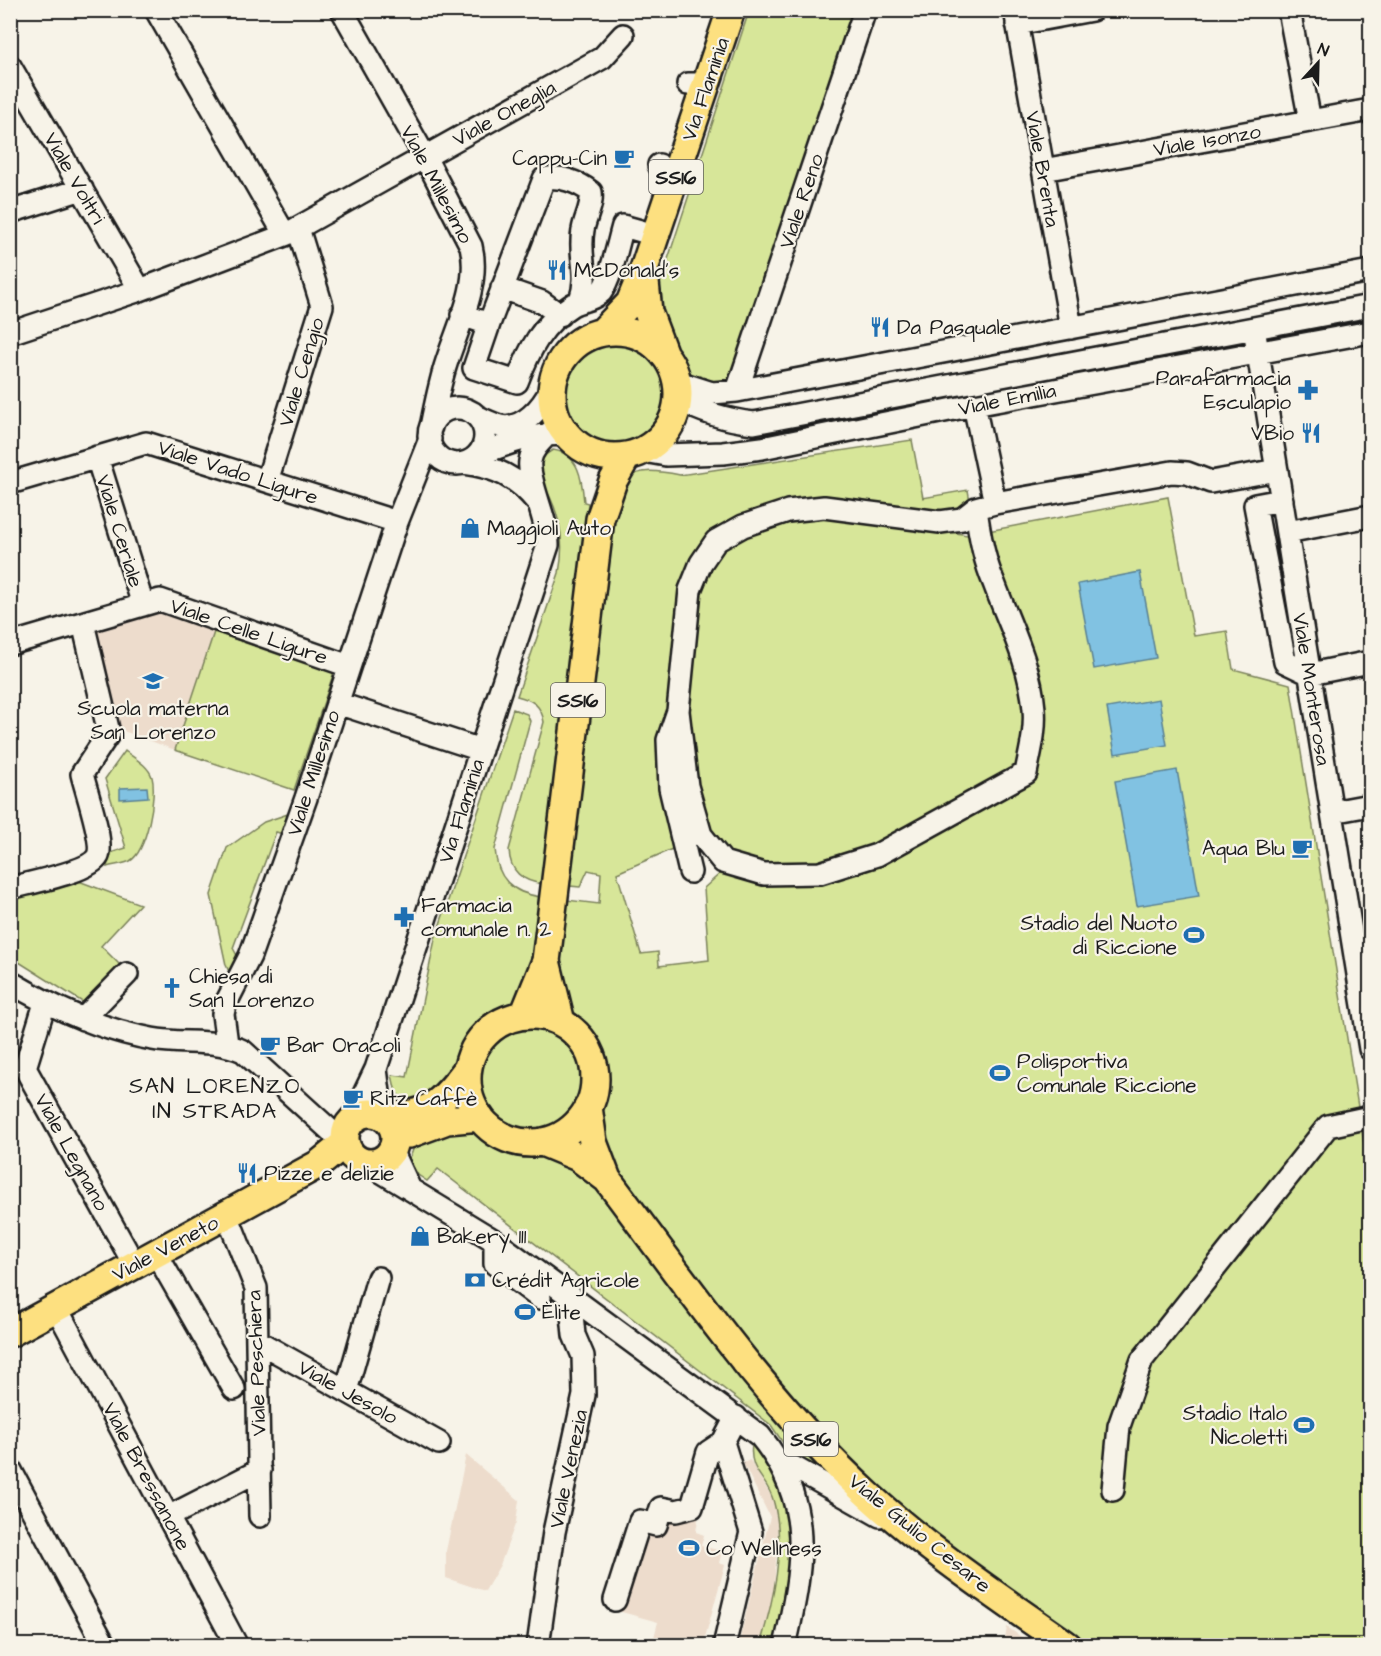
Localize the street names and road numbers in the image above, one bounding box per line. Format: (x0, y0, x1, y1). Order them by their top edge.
street label: Via Flaminia (674, 33, 737, 145)
street label: Viale Oneglia (447, 73, 562, 156)
street label: Viale Brenta (1018, 109, 1067, 230)
street label: Viale Isonzo (1151, 117, 1263, 164)
street label: Viale Millesimo (393, 120, 480, 249)
street label: Viale Voltri (37, 127, 113, 230)
street label: Viale Reno (772, 150, 831, 253)
road number: SS16 (649, 160, 703, 194)
street label: Viale Cengio (271, 314, 334, 431)
street label: Viale Emilia (956, 376, 1059, 423)
street label: Viale Vado Ligure (153, 433, 322, 514)
street label: Viale Ceriale (89, 471, 150, 591)
street label: Viale Celle Ligure (166, 591, 332, 674)
street label: Viale Monterosa (1285, 611, 1338, 768)
road number: SS16 (551, 683, 605, 717)
street label: Viale Millesimo (280, 706, 347, 840)
street label: Via Flaminia (431, 755, 492, 867)
street label: Viale Legnano (26, 1088, 116, 1217)
street label: Viale Veneto (107, 1208, 224, 1289)
street label: Viale Peschiera (239, 1289, 274, 1436)
street label: Viale Jesolo (293, 1353, 403, 1432)
street label: Viale Bressanone (95, 1397, 198, 1555)
street label: Viale Venezia (542, 1407, 595, 1531)
road number: SS16 (784, 1422, 838, 1456)
street label: Viale Giulio Cesare (842, 1467, 997, 1600)

